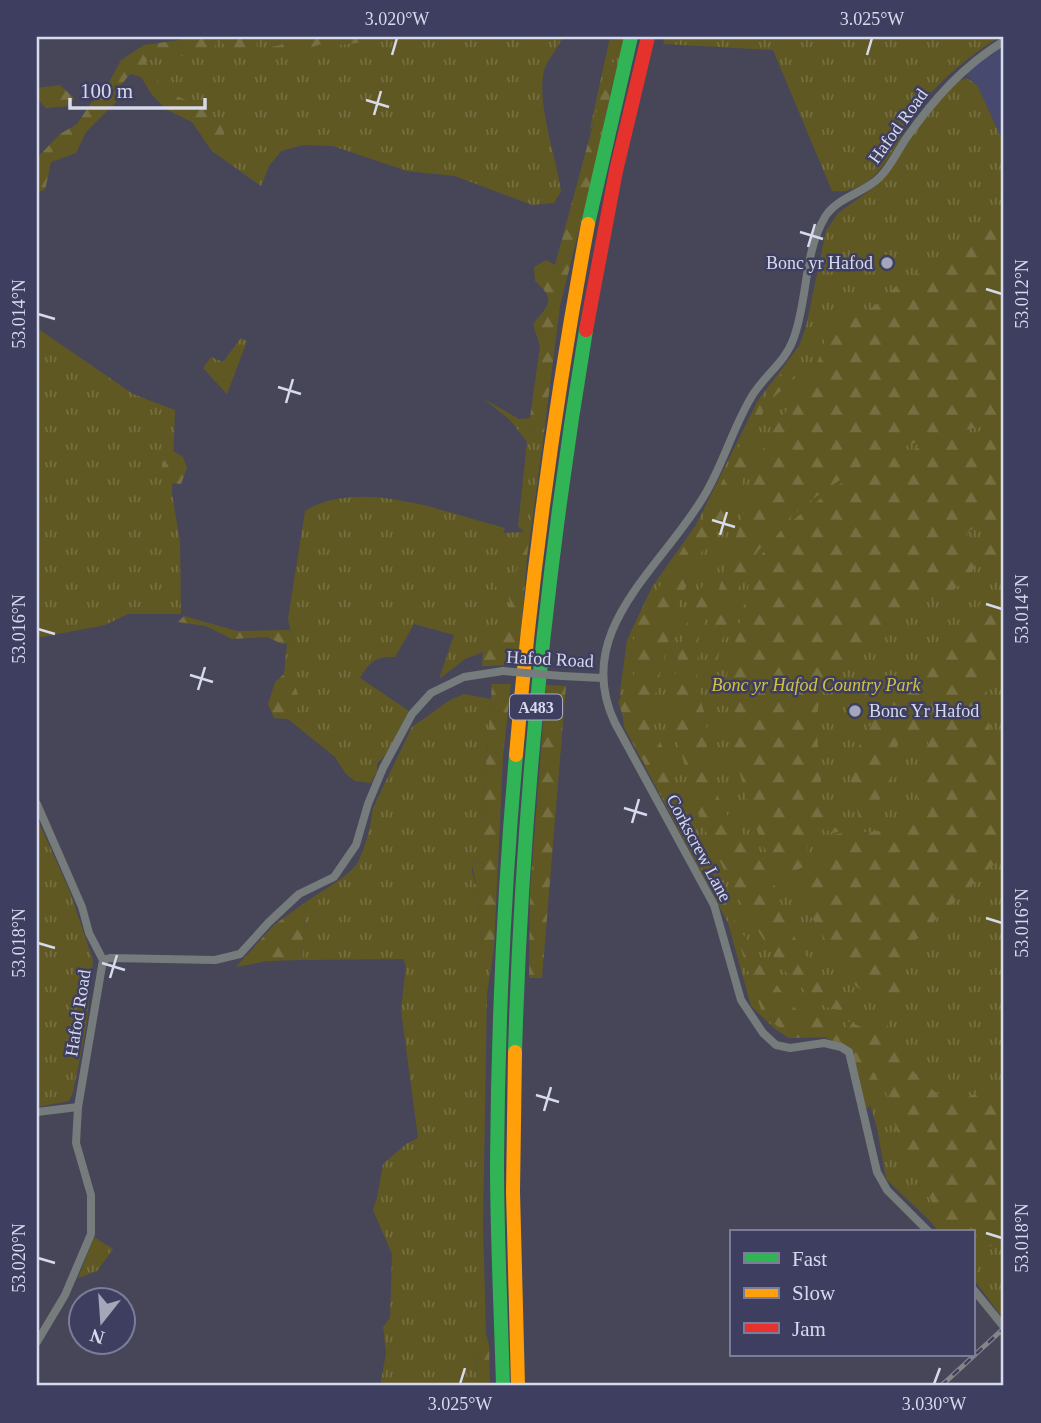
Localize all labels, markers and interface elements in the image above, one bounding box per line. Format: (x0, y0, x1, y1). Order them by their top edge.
text: 3.020°W (365, 9, 429, 29)
text: 3.025°W (840, 9, 904, 29)
scale bar (70, 66, 205, 110)
text: 100 m (80, 79, 133, 103)
street label: Hafod Road (864, 85, 932, 167)
place label: Bonc yr Hafod (766, 253, 873, 273)
marker: Bonc yr Hafod (879, 255, 895, 271)
text: 53.012°N (1012, 259, 1032, 329)
text: 53.014°N (9, 279, 29, 349)
text: 53.014°N (1012, 574, 1032, 644)
text: 53.016°N (9, 594, 29, 664)
street label: Hafod Road (506, 647, 594, 671)
park label: Bonc yr Hafod Country Park (712, 675, 921, 695)
road number: A483 (510, 694, 562, 720)
place label: Bonc Yr Hafod (869, 701, 979, 721)
marker: Bonc Yr Hafod (847, 703, 863, 719)
street label: Corkscrew Lane (662, 791, 736, 905)
text: 53.016°N (1012, 888, 1032, 958)
text: 53.018°N (9, 908, 29, 978)
street label: Hafod Road (61, 968, 95, 1058)
text: 53.018°N (1012, 1203, 1032, 1273)
text: 53.020°N (9, 1223, 29, 1293)
legend (730, 1230, 974, 1356)
text: Fast (792, 1247, 827, 1271)
text: Slow (792, 1281, 836, 1305)
north arrow (66, 1286, 136, 1356)
text: Jam (792, 1317, 826, 1341)
text: N (87, 1325, 107, 1349)
text: 3.025°W (428, 1394, 492, 1414)
text: 3.030°W (902, 1394, 966, 1414)

